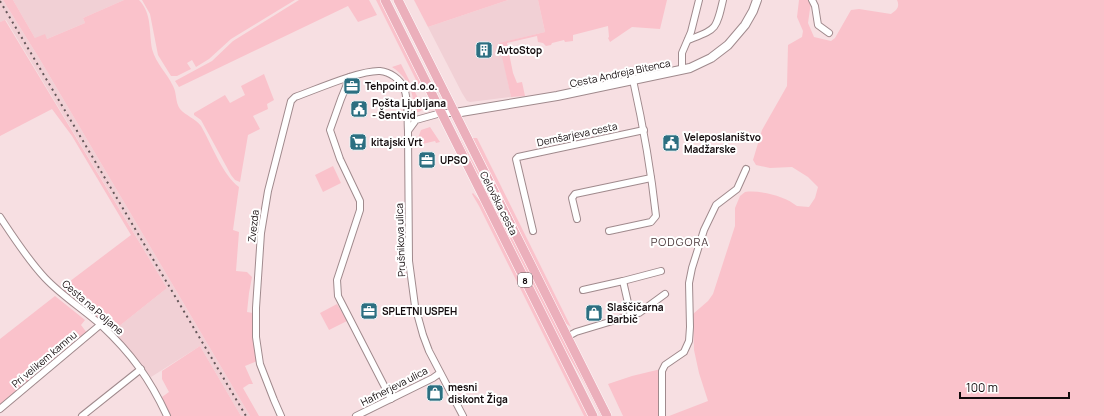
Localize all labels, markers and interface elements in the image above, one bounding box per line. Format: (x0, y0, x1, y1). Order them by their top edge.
building icon: AvtoStop (474, 40, 494, 60)
place label: AvtoStop (497, 43, 542, 57)
street label: Cesta Andreja Bitenca (568, 56, 672, 90)
office icon: Tehpoint d.o.o. (342, 76, 362, 96)
place label: Tehpoint d.o.o. (365, 79, 438, 93)
place label: Pošta Ljubljana - Šentvid (372, 96, 446, 122)
public building icon: Pošta Ljubljana - Šentvid (349, 99, 369, 119)
street label: Demšarjeva cesta (536, 119, 618, 149)
place label: Veleposlaništvo Madžarske (684, 130, 761, 156)
supermarket icon: kitajski Vrt (348, 132, 368, 152)
public building icon: Veleposlaništvo Madžarske (661, 133, 681, 153)
place label: kitajski Vrt (371, 135, 423, 149)
office icon: UPSO (417, 150, 437, 170)
place label: UPSO (440, 153, 468, 167)
street label: Celovška cesta (477, 169, 521, 237)
street label: Prušnikova ulica (392, 203, 408, 277)
street label: Zvezda (244, 209, 262, 243)
district label: PODGORA (651, 234, 709, 249)
road number: 8 (518, 273, 532, 287)
street label: Cesta na Poljane (59, 276, 127, 338)
place label: Slaščičarna Barbič (607, 300, 664, 326)
office icon: SPLETNI USPEH (359, 301, 379, 321)
shop icon: Slaščičarna Barbič (584, 303, 604, 323)
place label: SPLETNI USPEH (382, 304, 457, 318)
street label: Pri velikem kamnu (8, 327, 80, 390)
street label: Hafnerjeva ulica (358, 363, 430, 409)
scale bar (960, 374, 1069, 400)
text: 100 m (966, 379, 998, 396)
place label: mesni diskont Žiga (448, 380, 508, 406)
shop icon: mesni diskont Žiga (425, 383, 445, 403)

